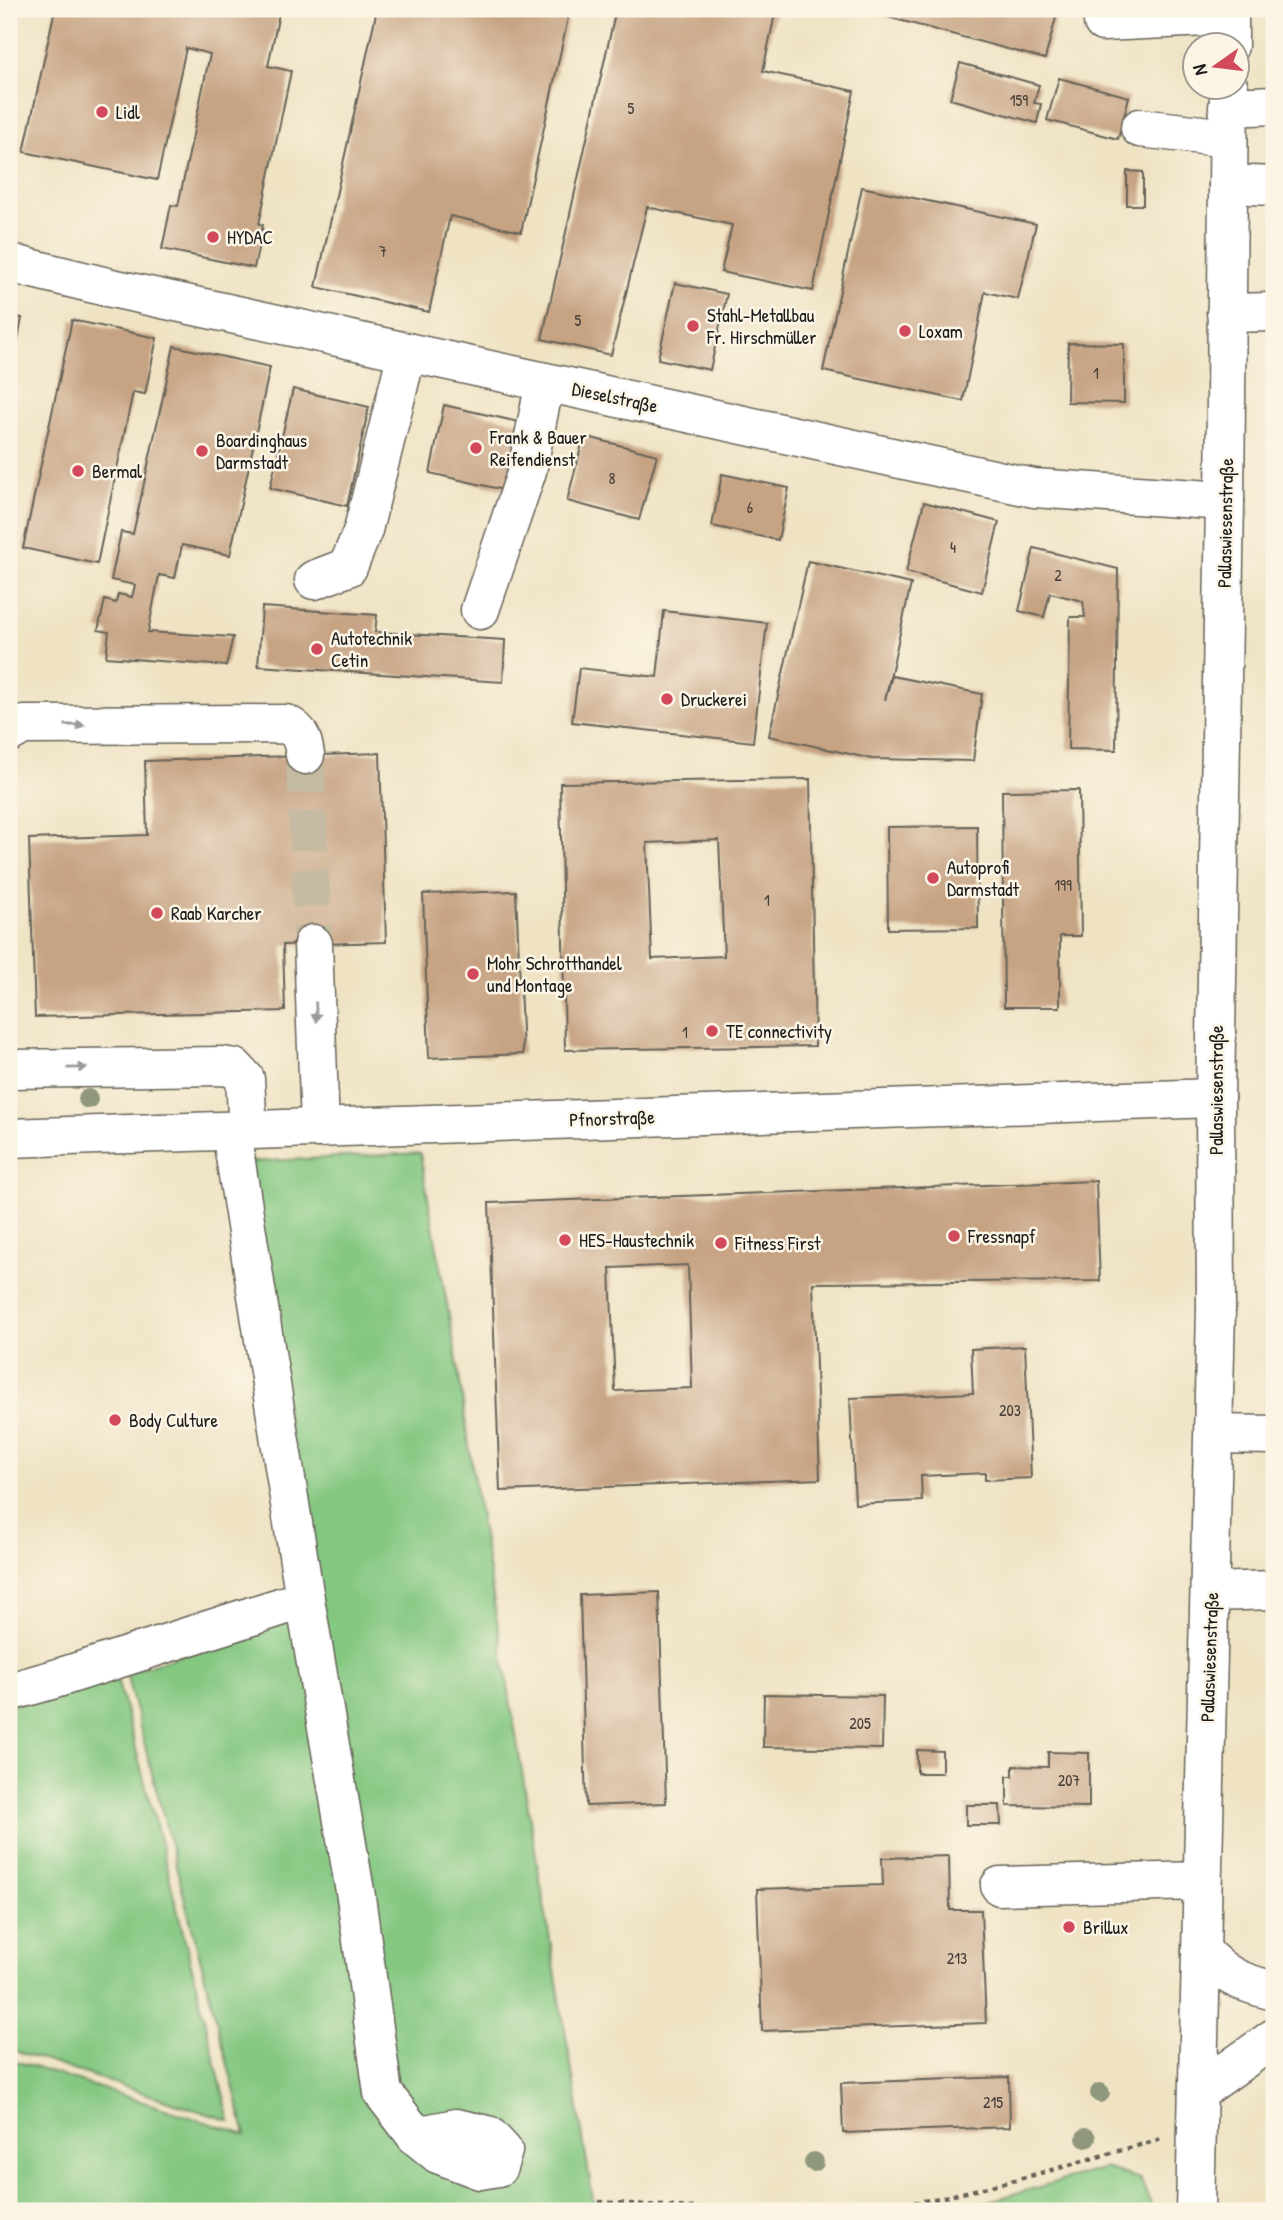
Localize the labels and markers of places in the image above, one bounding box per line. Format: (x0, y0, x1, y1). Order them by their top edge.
place label: Lidl (116, 99, 141, 125)
marker: Lidl (94, 104, 110, 120)
place label: HYDAC (227, 224, 273, 250)
marker: HYDAC (205, 229, 221, 245)
place label: Stahl-Metallbau Fr. Hirschmüller (706, 302, 817, 350)
marker: Stahl-Metallbau Fr. Hirschmüller (685, 318, 701, 334)
place label: Loxam (919, 318, 963, 344)
marker: Loxam (897, 323, 913, 339)
place label: Frank & Bauer Reifendienst (489, 424, 587, 472)
place label: Boardinghaus Darmstadt (216, 427, 307, 475)
marker: Frank & Bauer Reifendienst (468, 440, 484, 456)
marker: Boardinghaus Darmstadt (194, 443, 210, 459)
place label: Bermal (92, 458, 143, 484)
marker: Bermal (70, 463, 86, 479)
place label: Autotechnik Cetin (331, 625, 412, 673)
marker: Autotechnik Cetin (309, 641, 325, 657)
place label: Druckerei (681, 686, 747, 712)
marker: Druckerei (659, 691, 675, 707)
place label: Autoprofi Darmstadt (947, 854, 1019, 902)
marker: Autoprofi Darmstadt (925, 870, 941, 886)
place label: Raab Karcher (171, 900, 262, 926)
marker: Raab Karcher (149, 905, 165, 921)
place label: Mohr Schrotthandel und Montage (487, 950, 623, 998)
marker: Mohr Schrotthandel und Montage (465, 966, 481, 982)
place label: TE connectivity (726, 1018, 832, 1044)
marker: TE connectivity (704, 1023, 720, 1039)
place label: Fressnapf (967, 1223, 1036, 1249)
place label: HES-Haustechnik (579, 1227, 694, 1253)
marker: Fressnapf (946, 1228, 962, 1244)
place label: Fitness First (734, 1230, 821, 1256)
marker: HES-Haustechnik (557, 1232, 573, 1248)
marker: Fitness First (713, 1235, 729, 1251)
place label: Body Culture (129, 1407, 219, 1433)
marker: Body Culture (107, 1412, 123, 1428)
place label: Brillux (1083, 1914, 1129, 1940)
marker: Brillux (1061, 1919, 1077, 1935)

